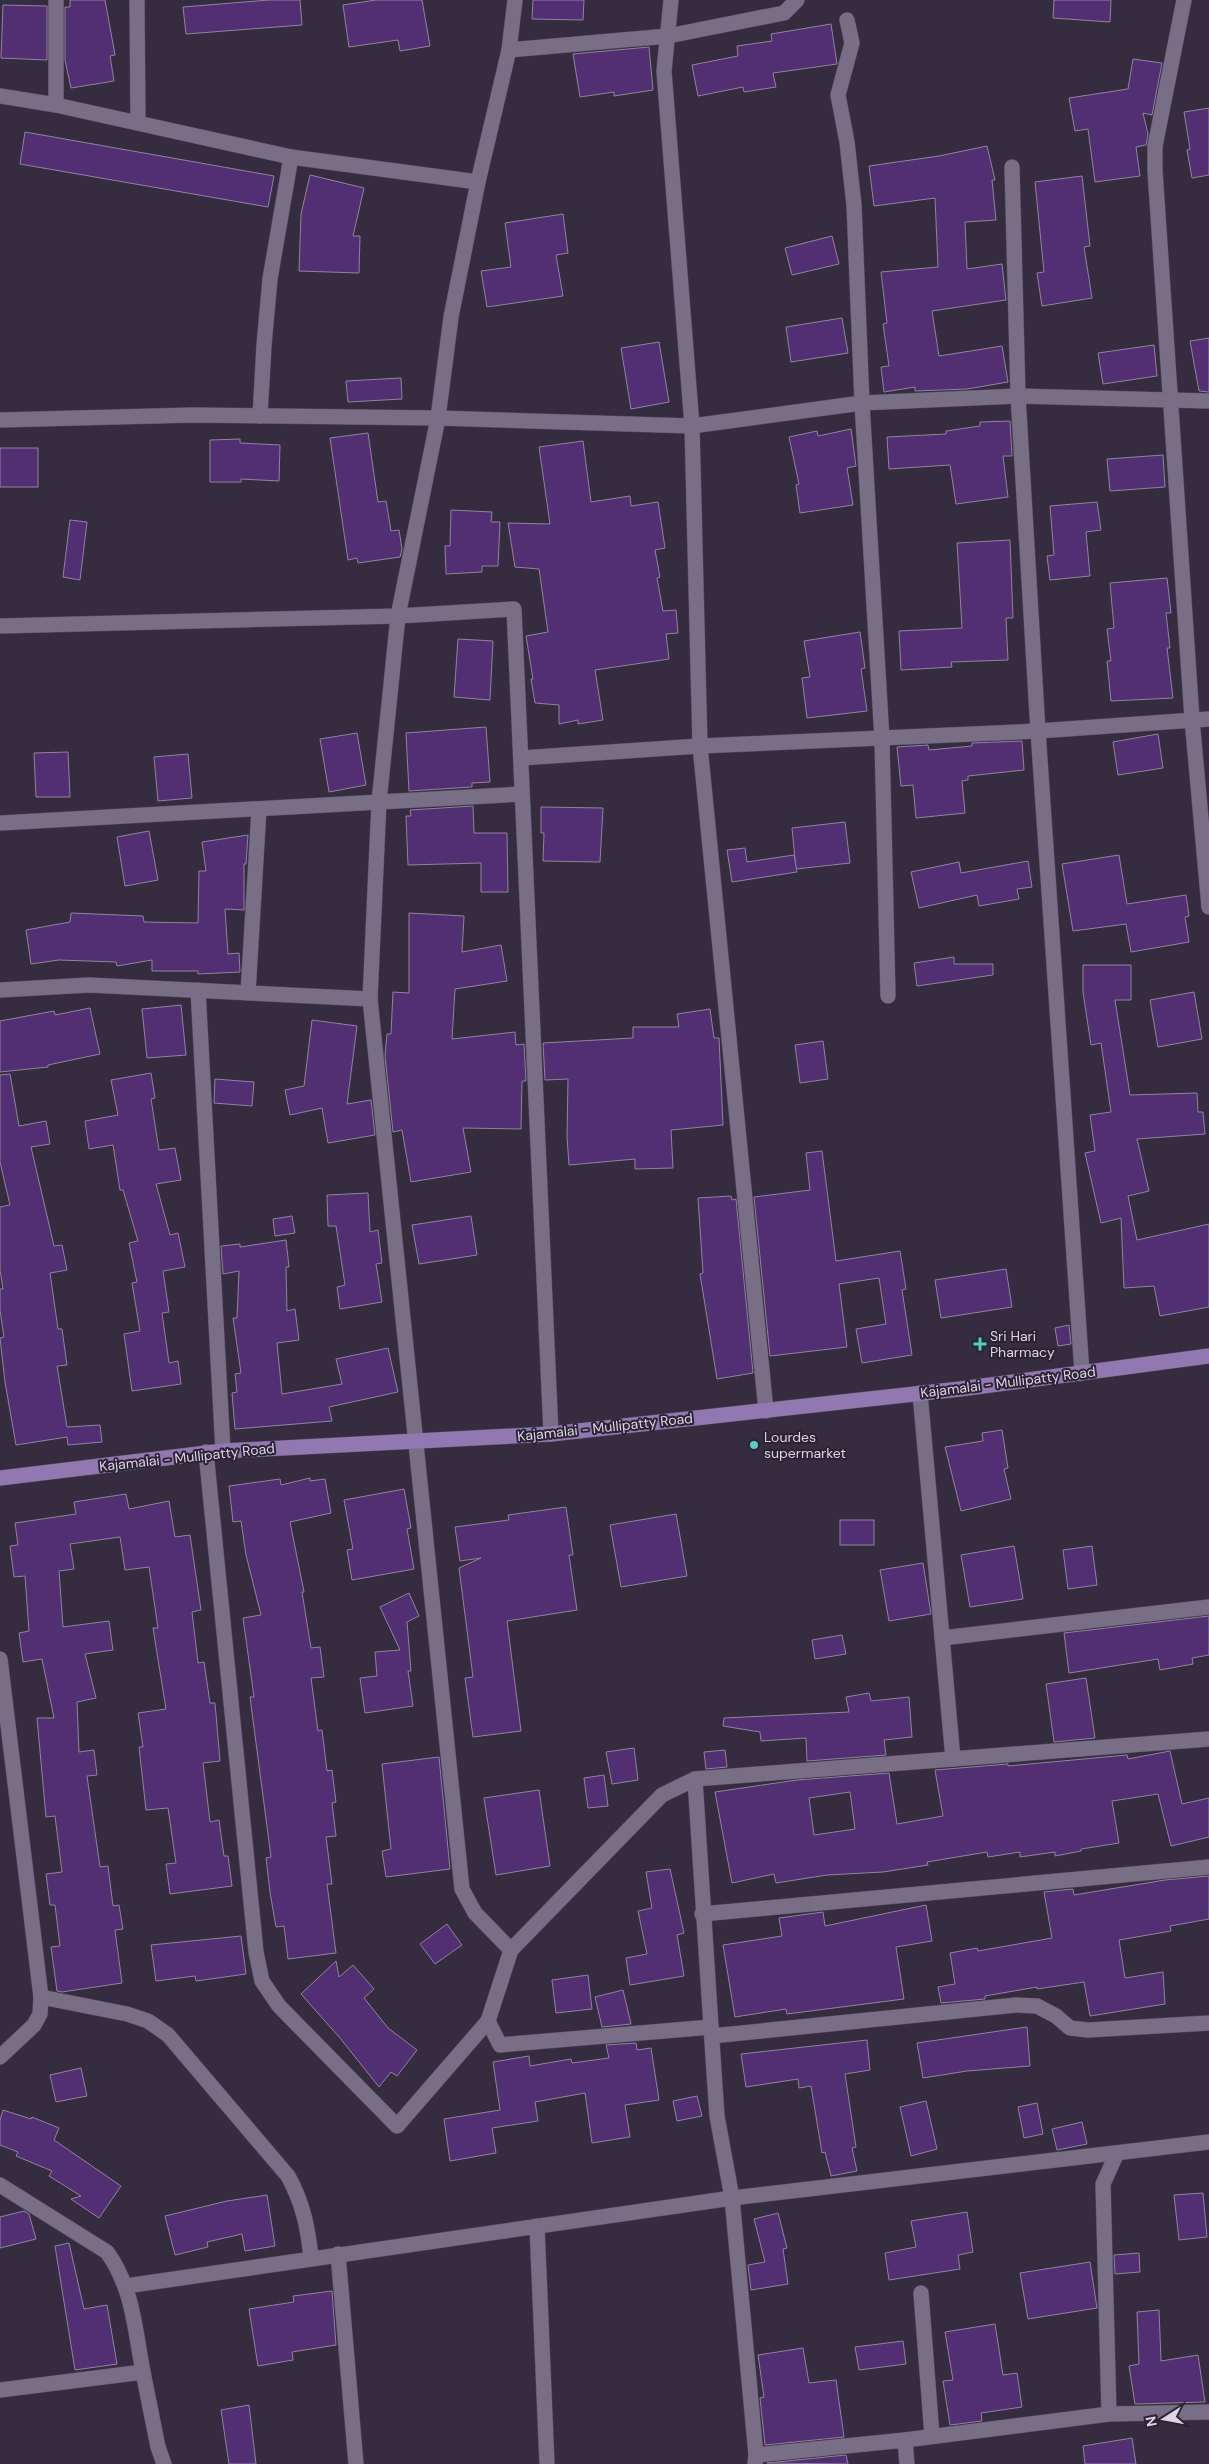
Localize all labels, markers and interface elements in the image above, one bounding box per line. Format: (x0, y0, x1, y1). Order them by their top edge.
place label: Sri Hari Pharmacy (990, 1327, 1055, 1361)
marker: Sri Hari Pharmacy (974, 1338, 986, 1350)
street label: Kajamalai - Mullipatty Road (919, 1362, 1097, 1402)
street label: Kajamalai - Mullipatty Road (516, 1409, 694, 1445)
place label: Lourdes supermarket (764, 1428, 846, 1462)
street label: Kajamalai - Mullipatty Road (98, 1439, 276, 1475)
marker: Lourdes supermarket (748, 1439, 760, 1451)
north arrow (1139, 2394, 1189, 2444)
text: N (1141, 2415, 1161, 2428)

